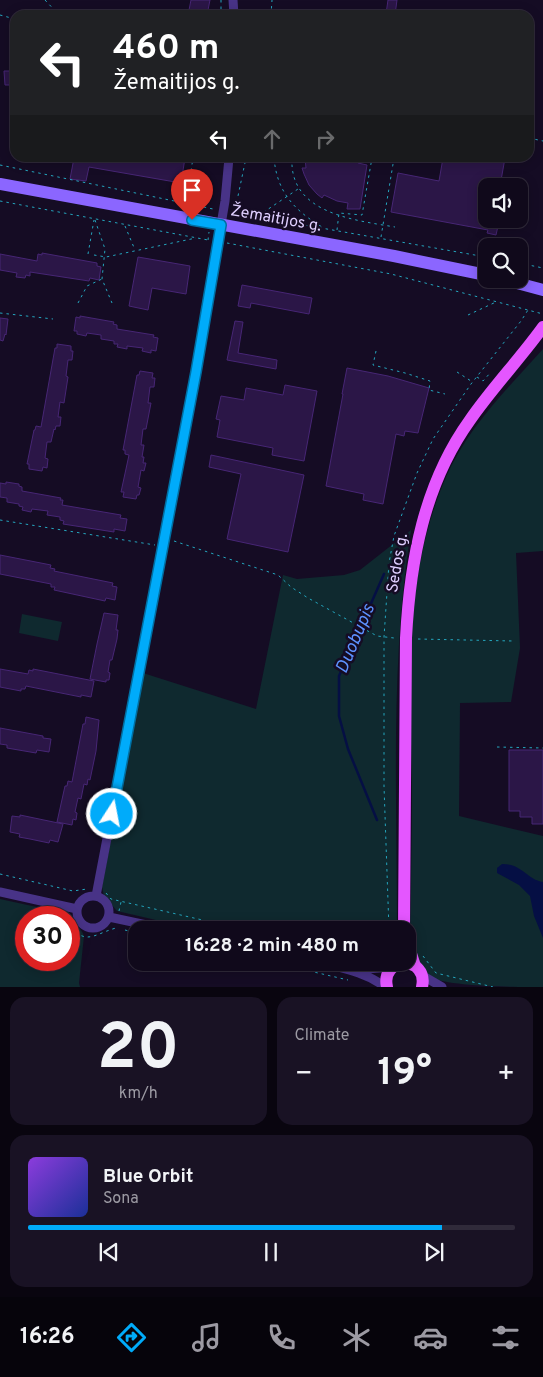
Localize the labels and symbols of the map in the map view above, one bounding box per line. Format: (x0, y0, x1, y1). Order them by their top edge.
pin (171, 169, 213, 220)
street label: Žemaitijos g. (229, 199, 323, 237)
street label: Sedos g. (383, 532, 413, 594)
water label: Duobupis (331, 600, 381, 677)
position arrow (85, 787, 137, 839)
speed limit sign: 30 (15, 906, 80, 971)

